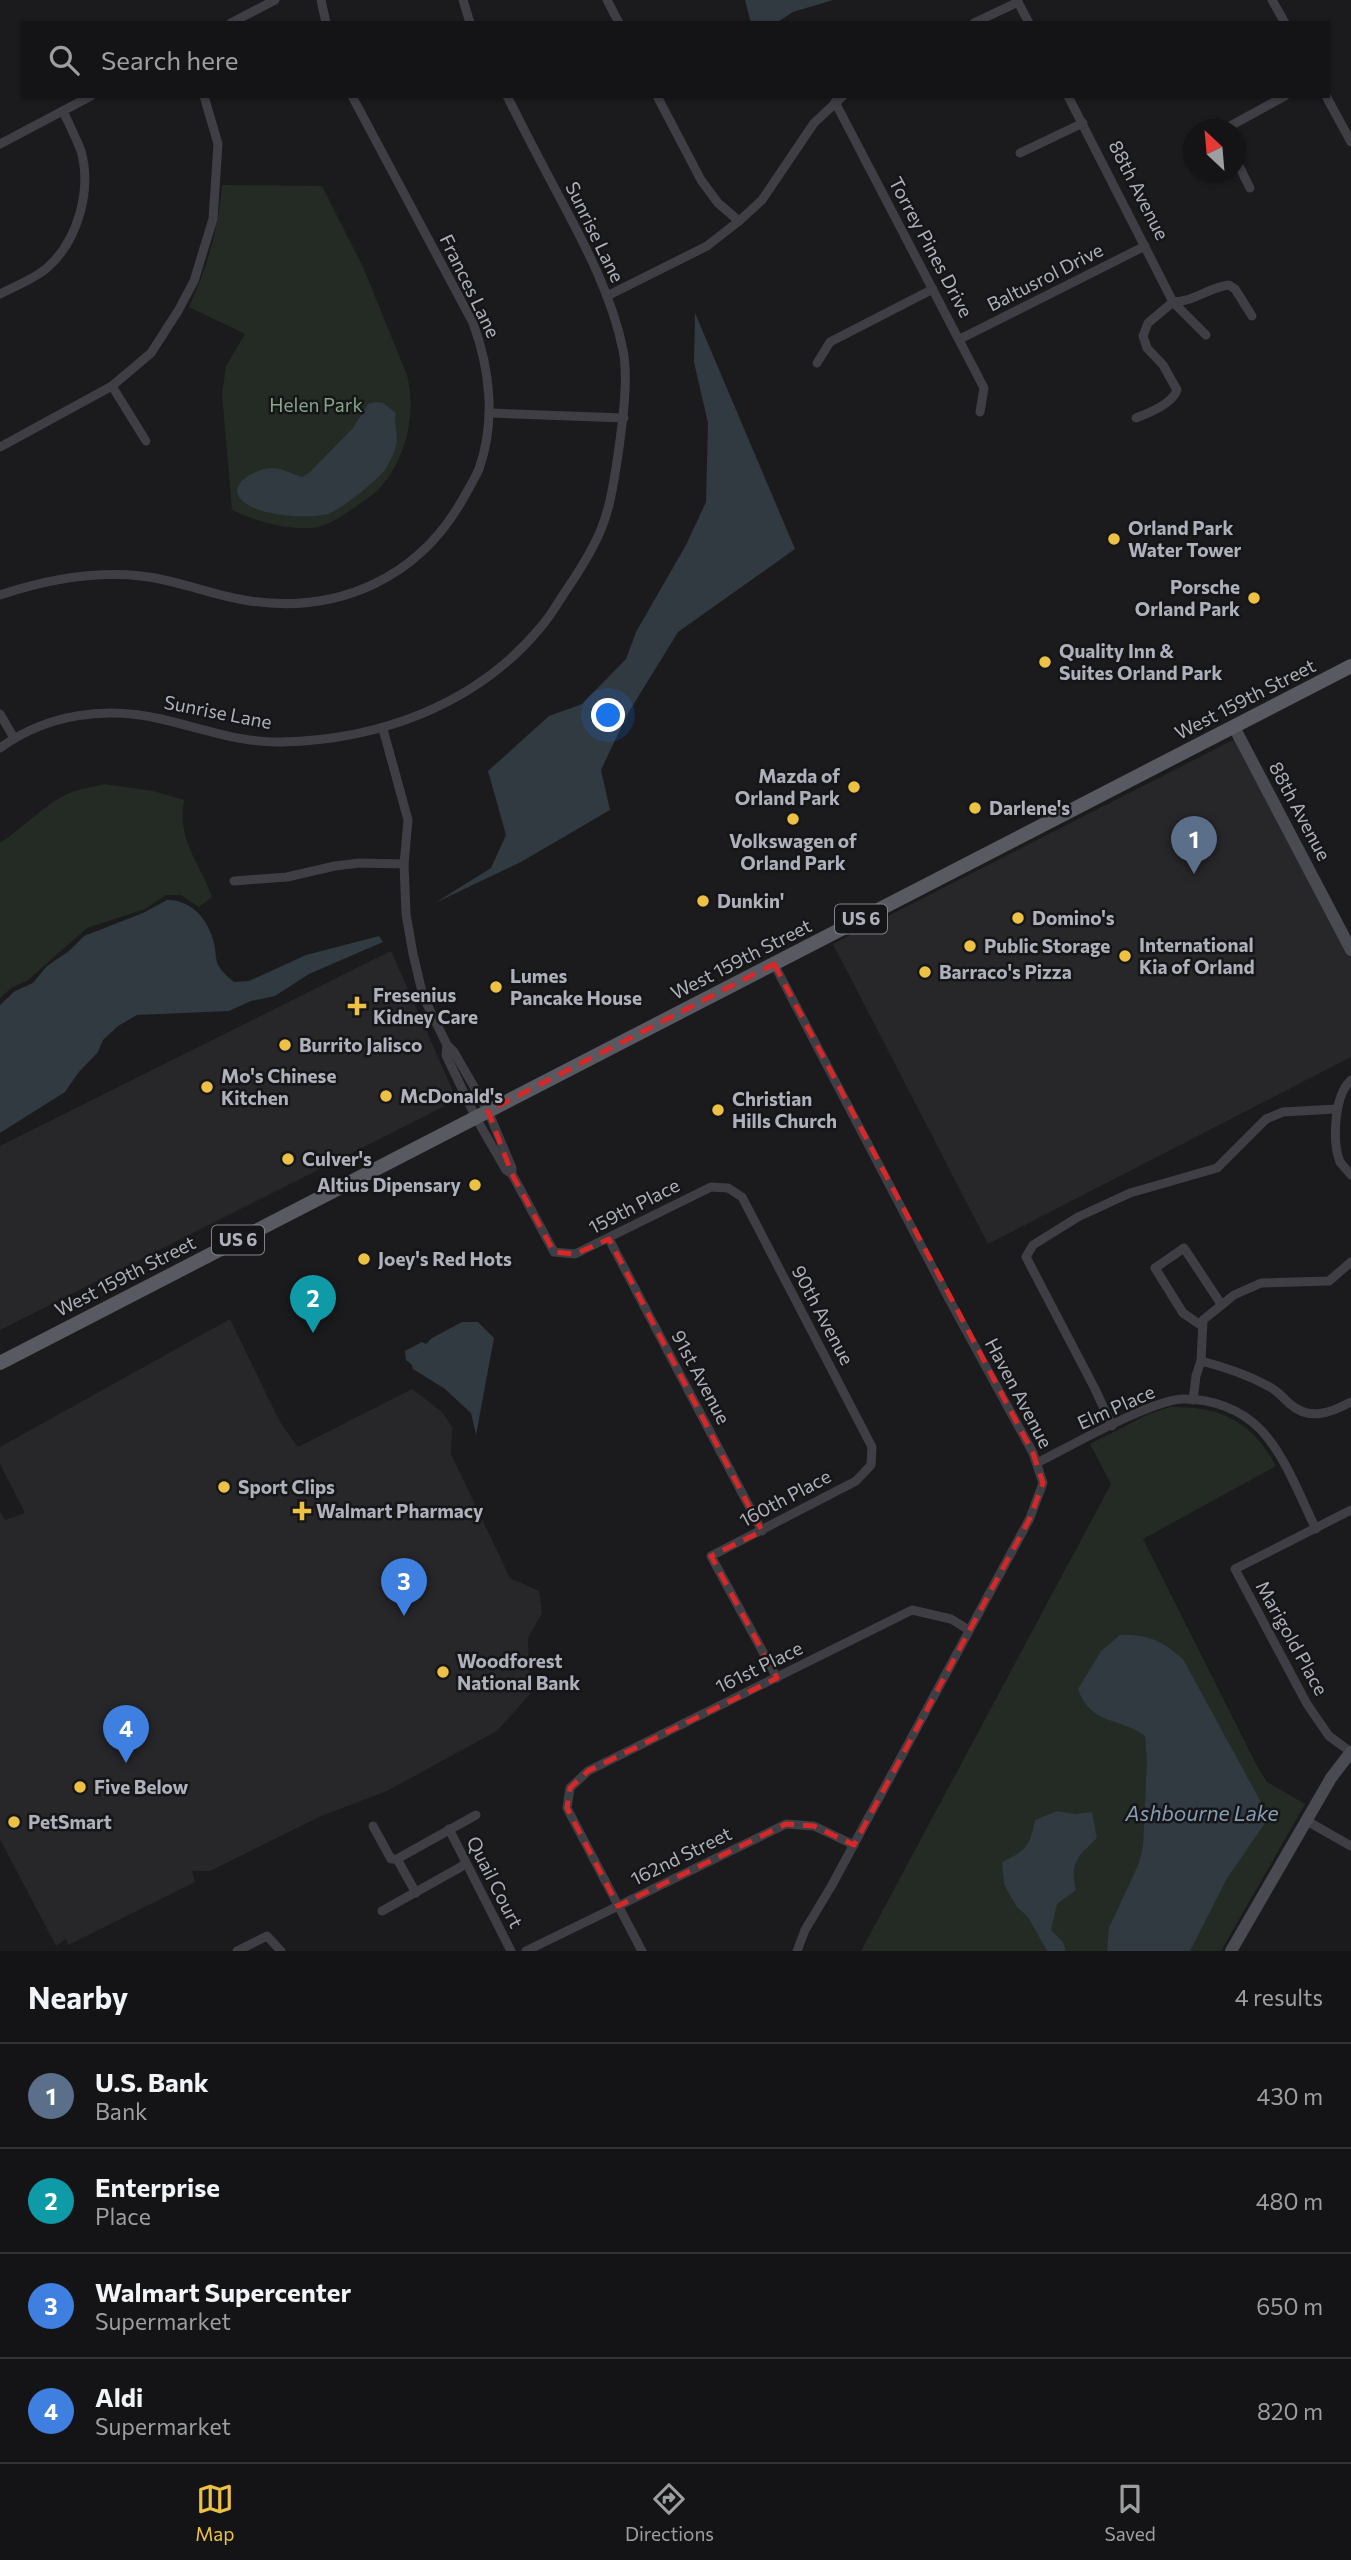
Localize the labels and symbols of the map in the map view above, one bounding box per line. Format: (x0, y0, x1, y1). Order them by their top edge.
north arrow (1183, 119, 1246, 182)
street label: 88th Avenue (1105, 136, 1174, 243)
street label: Torrey Pines Drive (885, 172, 978, 321)
street label: Sunrise Lane (561, 178, 630, 286)
street label: Frances Lane (436, 230, 505, 341)
street label: Baltusrol Drive (983, 237, 1107, 316)
park label: Helen Park (269, 393, 363, 416)
place label: Orland Park Water Tower (1128, 516, 1241, 561)
marker: Orland Park Water Tower (1106, 531, 1122, 547)
place label: Porsche Orland Park (1135, 575, 1240, 620)
marker: Porsche Orland Park (1246, 590, 1262, 606)
place label: Quality Inn & Suites Orland Park (1059, 639, 1222, 684)
street label: West 159th Street (1171, 653, 1319, 744)
marker: Quality Inn & Suites Orland Park (1037, 654, 1053, 670)
street label: Sunrise Lane (162, 690, 274, 733)
your location (591, 698, 625, 732)
street label: 88th Avenue (1265, 757, 1336, 864)
place label: Mazda of Orland Park (735, 764, 840, 809)
marker: Mazda of Orland Park (846, 779, 862, 795)
place label: Darlene's (989, 796, 1070, 819)
marker: Darlene's (967, 800, 983, 816)
marker: Volkswagen of Orland Park (785, 811, 801, 827)
pin: 1 (1171, 816, 1217, 874)
place label: Volkswagen of Orland Park (729, 829, 857, 874)
place label: Dunkin' (717, 889, 784, 912)
marker: Dunkin' (695, 893, 711, 909)
road number: US 6 (835, 904, 887, 934)
place label: Domino's (1032, 906, 1115, 929)
marker: Domino's (1010, 910, 1026, 926)
street label: West 159th Street (667, 913, 815, 1004)
place label: International Kia of Orland (1139, 933, 1255, 978)
place label: Public Storage (984, 934, 1110, 957)
marker: Public Storage (962, 938, 978, 954)
marker: International Kia of Orland (1117, 948, 1133, 964)
place label: Barraco's Pizza (939, 960, 1072, 983)
place label: Lumes Pancake House (510, 964, 642, 1009)
marker: Barraco's Pizza (917, 964, 933, 980)
marker: Lumes Pancake House (488, 979, 504, 995)
place label: Fresenius Kidney Care (373, 983, 478, 1028)
marker: Fresenius Kidney Care (347, 996, 367, 1016)
place label: Burrito Jalisco (299, 1033, 422, 1056)
marker: Burrito Jalisco (277, 1037, 293, 1053)
place label: Mo's Chinese Kitchen (221, 1064, 336, 1109)
marker: Mo's Chinese Kitchen (199, 1079, 215, 1095)
place label: McDonald's (400, 1084, 503, 1107)
place label: Christian Hills Church (732, 1087, 837, 1132)
marker: McDonald's (378, 1088, 394, 1104)
marker: Christian Hills Church (710, 1102, 726, 1118)
place label: Culver's (302, 1147, 372, 1170)
marker: Culver's (280, 1151, 296, 1167)
place label: Altius Dipensary (317, 1173, 462, 1196)
street label: 159th Place (584, 1173, 683, 1238)
marker: Altius Dipensary (467, 1177, 483, 1193)
road number: US 6 (212, 1226, 264, 1254)
street label: West 159th Street (51, 1230, 199, 1321)
place label: Joey's Red Hots (378, 1247, 512, 1270)
marker: Joey's Red Hots (356, 1251, 372, 1267)
street label: 90th Avenue (788, 1261, 859, 1369)
pin: 2 (290, 1275, 336, 1333)
street label: 91st Avenue (667, 1326, 736, 1428)
street label: Haven Avenue (981, 1334, 1058, 1452)
street label: Elm Place (1073, 1379, 1158, 1434)
street label: 160th Place (735, 1464, 835, 1531)
place label: Sport Clips (238, 1475, 335, 1498)
marker: Sport Clips (216, 1479, 232, 1495)
place label: Walmart Pharmacy (316, 1499, 484, 1522)
marker: Walmart Pharmacy (294, 1503, 310, 1519)
pin: 3 (381, 1558, 427, 1616)
street label: Marigold Place (1251, 1576, 1333, 1699)
street label: 161st Place (712, 1636, 806, 1697)
place label: Woodforest National Bank (457, 1649, 580, 1694)
marker: Woodforest National Bank (435, 1664, 451, 1680)
pin: 4 (103, 1705, 149, 1763)
place label: Five Below (94, 1775, 189, 1798)
marker: Five Below (72, 1779, 88, 1795)
water label: Ashbourne Lake (1124, 1800, 1279, 1825)
place label: PetSmart (28, 1810, 112, 1833)
marker: PetSmart (6, 1814, 22, 1830)
street label: 162nd Street (627, 1821, 735, 1890)
street label: Quail Court (463, 1832, 528, 1932)

